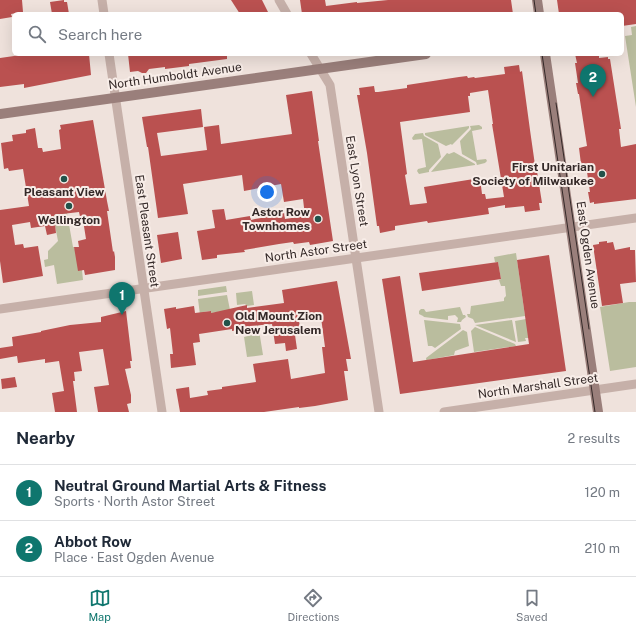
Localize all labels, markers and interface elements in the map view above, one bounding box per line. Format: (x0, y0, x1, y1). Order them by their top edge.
search box (12, 12, 624, 56)
icon: search (26, 23, 48, 45)
text: Search here (58, 26, 142, 43)
street label: North Humboldt Avenue (107, 60, 243, 92)
pin: 2 (580, 64, 606, 97)
street label: East Lyon Street (343, 135, 371, 228)
place label: First Unitarian Society of Milwaukee (472, 160, 594, 188)
marker: First Unitarian Society of Milwaukee (597, 169, 607, 179)
marker: Pleasant View (59, 174, 69, 184)
street label: East Pleasant Street (132, 174, 162, 289)
your location (257, 182, 277, 202)
place label: Pleasant View (24, 185, 105, 199)
street label: East Ogden Avenue (574, 200, 603, 310)
marker: Wellington (64, 201, 74, 211)
place label: Astor Row Townhomes (242, 205, 311, 233)
place label: Wellington (38, 213, 100, 227)
marker: Astor Row Townhomes (313, 214, 323, 224)
street label: North Astor Street (264, 237, 368, 265)
pin: 1 (109, 282, 135, 315)
place label: Old Mount Zion New Jerusalem (235, 309, 322, 337)
marker: Old Mount Zion New Jerusalem (222, 318, 232, 328)
street label: North Marshall Street (477, 371, 599, 401)
text: Nearby (16, 428, 75, 448)
text: 2 results (568, 431, 620, 446)
text: Neutral Ground Martial Arts & Fitness (54, 477, 326, 494)
text: 1 (26, 485, 32, 500)
text: 120 m (585, 485, 620, 500)
text: Sports · North Astor Street (54, 494, 215, 509)
text: Abbot Row (54, 533, 132, 550)
text: 2 (25, 541, 33, 556)
text: 210 m (585, 541, 620, 556)
text: Place · East Ogden Avenue (54, 550, 214, 565)
tab: Map (88, 587, 111, 623)
tab: Directions (288, 587, 339, 623)
tab: Saved (516, 587, 548, 623)

